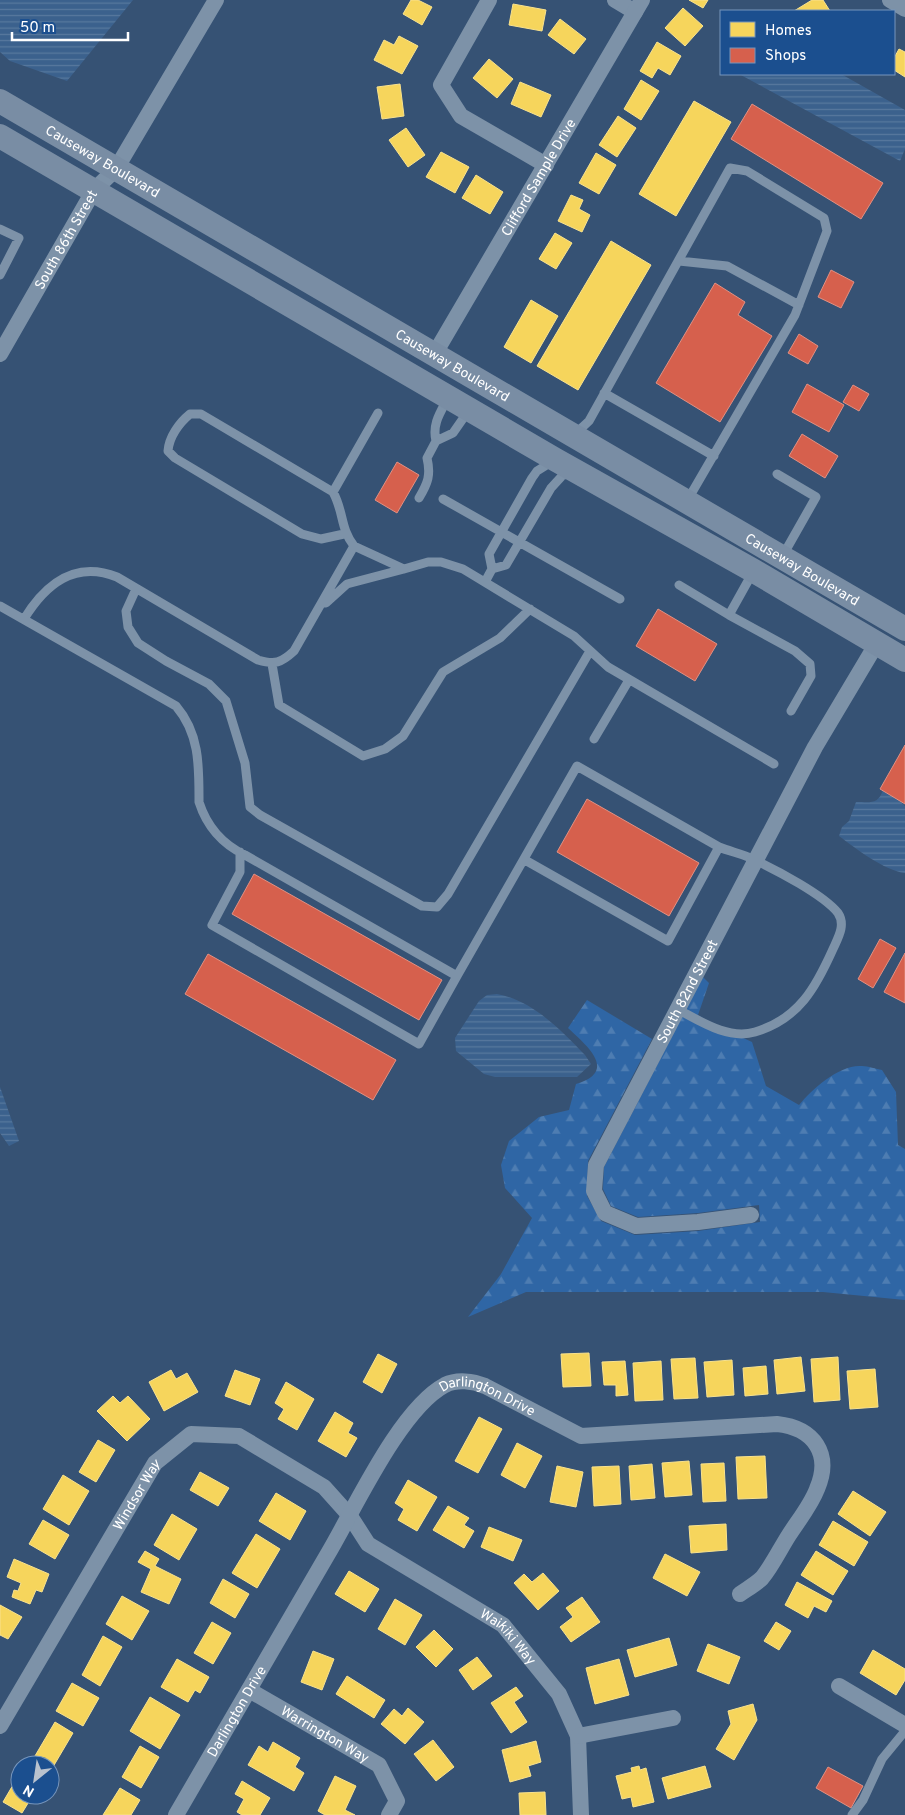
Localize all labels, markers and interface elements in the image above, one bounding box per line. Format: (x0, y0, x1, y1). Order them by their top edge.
scale bar (12, 10, 129, 42)
legend (720, 10, 895, 75)
text: 50 m (20, 19, 55, 38)
text: Homes (765, 22, 812, 41)
text: Shops (765, 47, 806, 66)
street label: Clifford Sample Drive (498, 116, 580, 240)
street label: Causeway Boulevard (42, 122, 162, 202)
street label: South 86th Street (32, 188, 102, 293)
street label: Causeway Boulevard (392, 326, 512, 406)
street label: Causeway Boulevard (741, 530, 862, 610)
street label: South 82nd Street (654, 937, 723, 1047)
street label: Darlington Drive (436, 1374, 538, 1421)
street label: Windsor Way (110, 1455, 164, 1534)
street label: Waikiki Way (476, 1606, 539, 1669)
street label: Darlington Drive (204, 1663, 271, 1761)
street label: Warrington Way (277, 1703, 372, 1767)
north arrow (10, 1755, 60, 1805)
text: N (21, 1780, 38, 1800)

